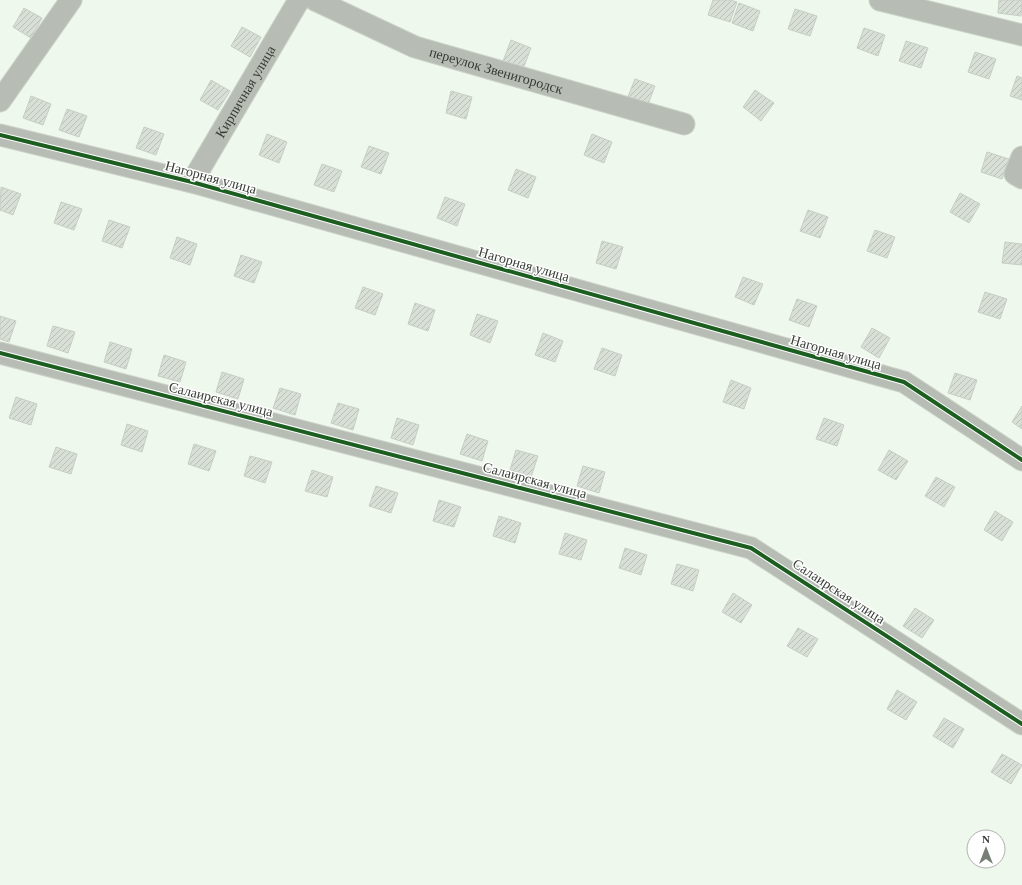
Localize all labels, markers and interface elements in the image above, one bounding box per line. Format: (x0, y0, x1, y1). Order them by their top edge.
street label: Кирпичная улица (213, 42, 279, 140)
street label: переулок Звенигородск (428, 45, 565, 97)
street label: Нагорная улица (164, 158, 259, 197)
street label: Нагорная улица (477, 244, 572, 285)
street label: Нагорная улица (789, 332, 884, 373)
street label: Салаирская улица (167, 379, 275, 420)
street label: Салаирская улица (481, 459, 589, 502)
street label: Салаирская улица (790, 556, 888, 627)
north arrow (966, 829, 1006, 869)
text: N (982, 833, 990, 845)

